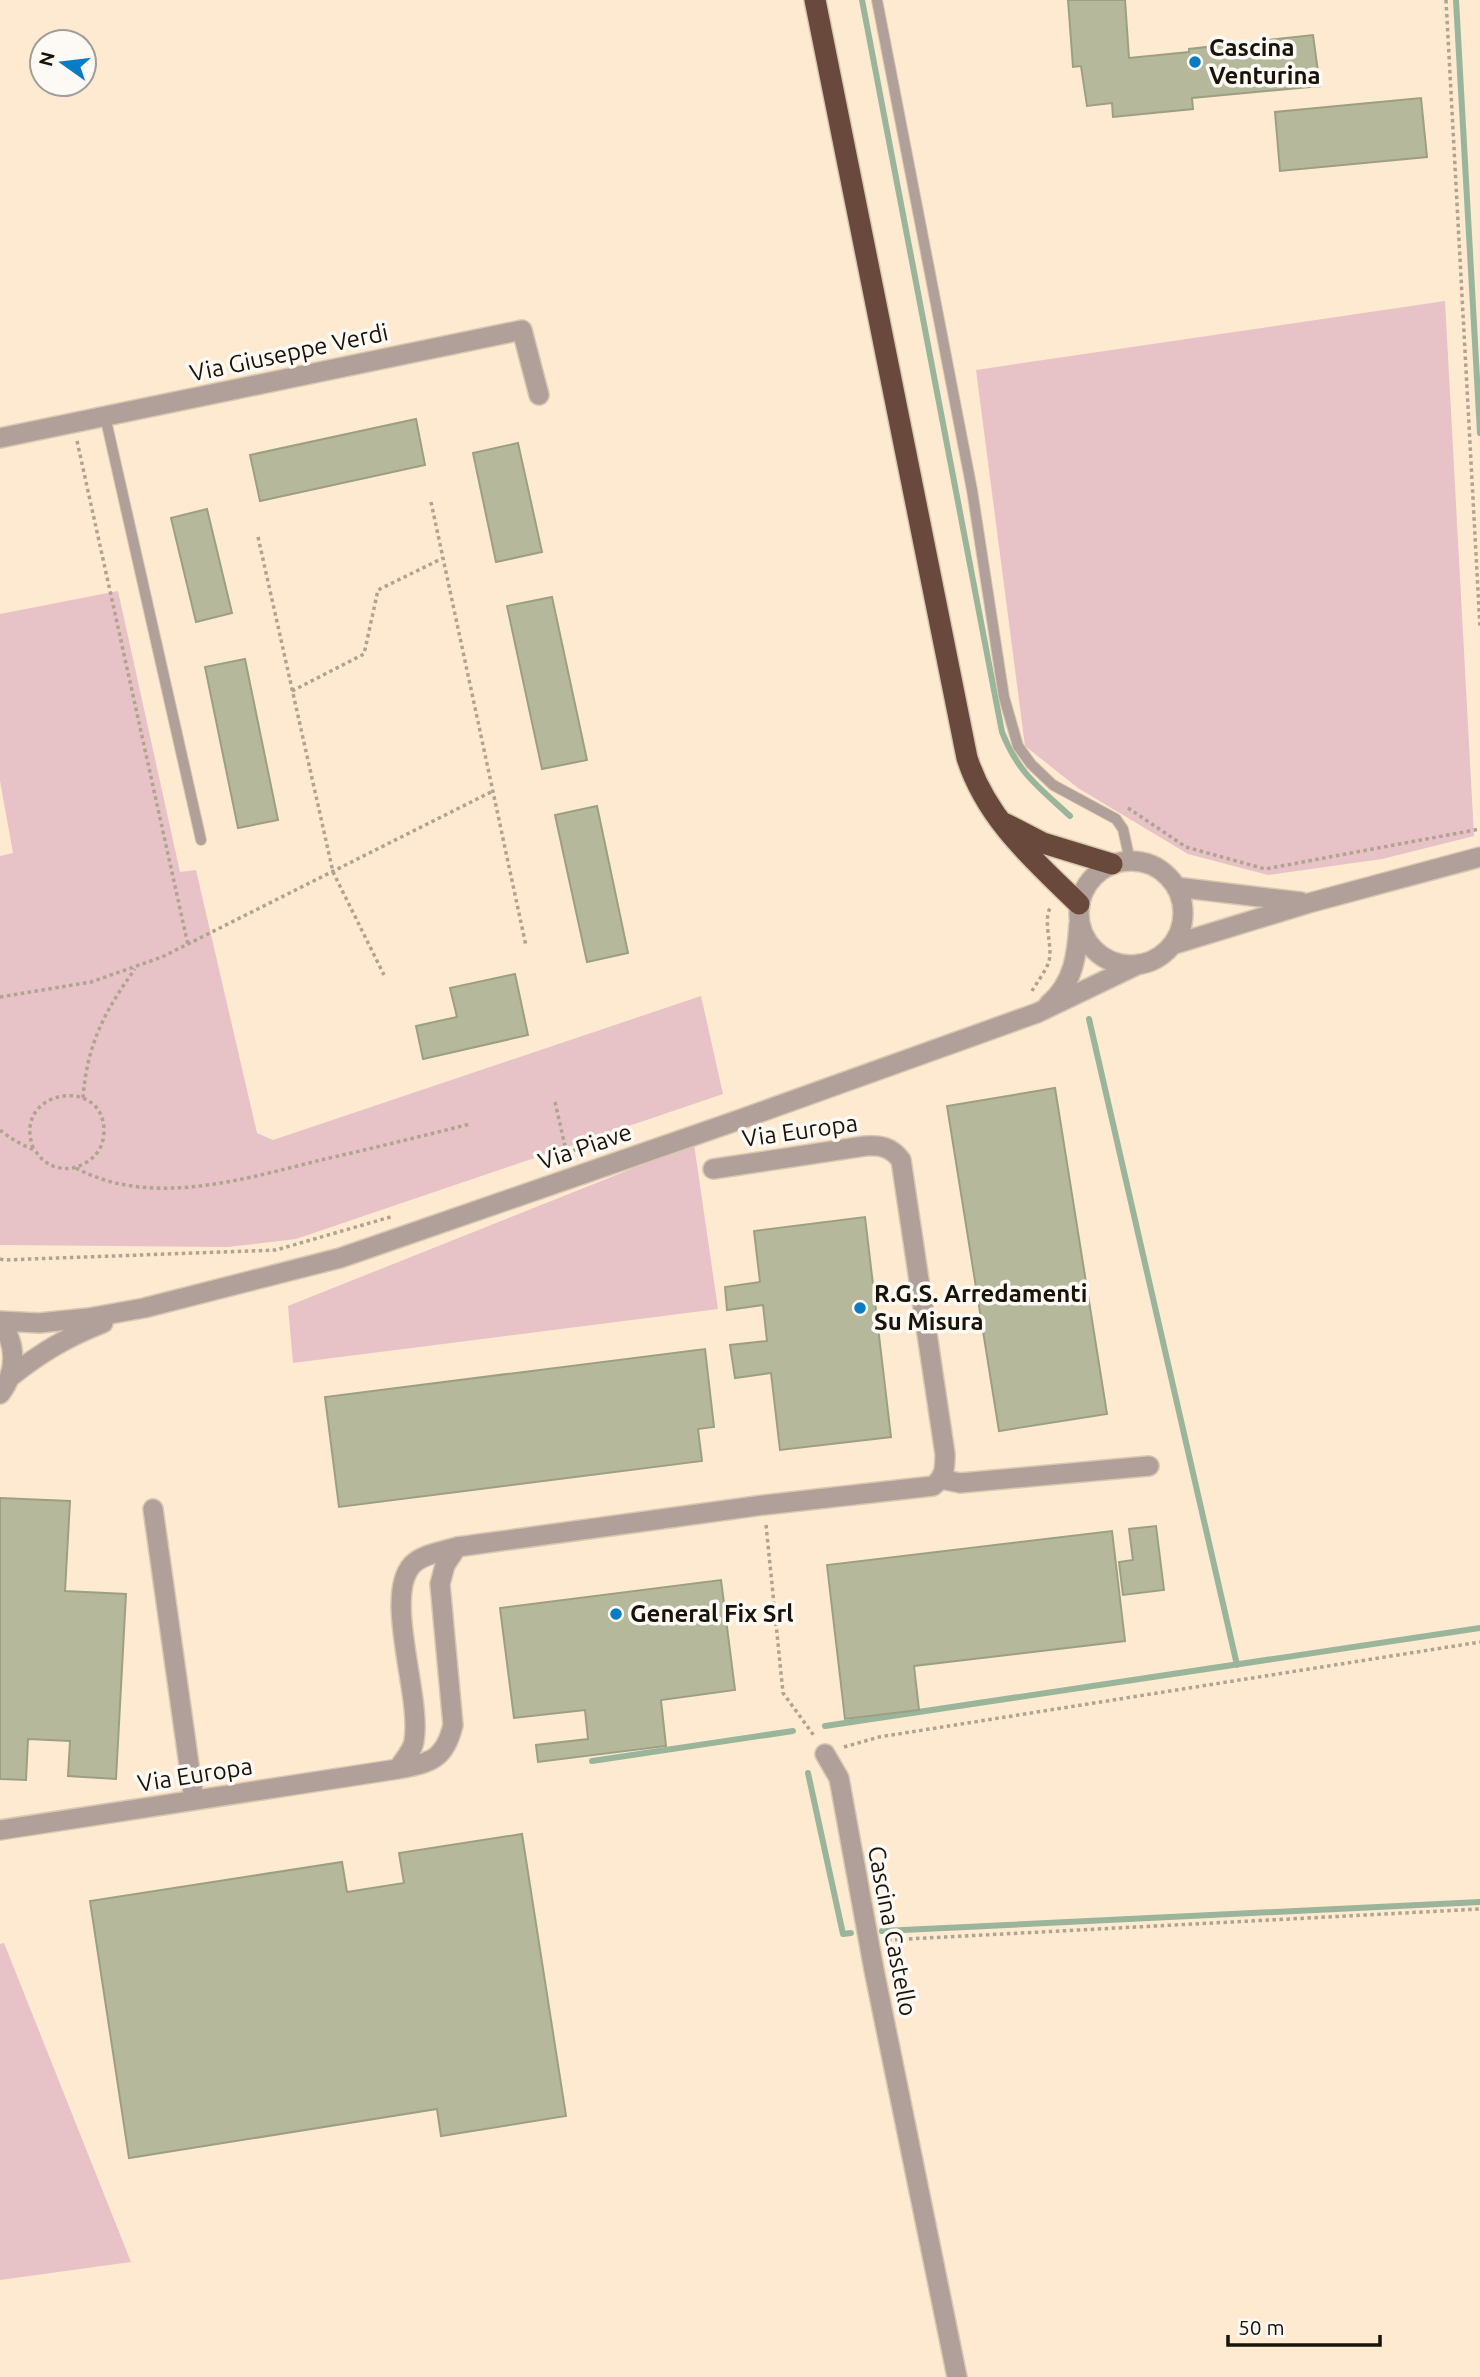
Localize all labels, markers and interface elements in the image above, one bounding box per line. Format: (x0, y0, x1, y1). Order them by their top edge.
north arrow (28, 28, 98, 98)
place label: Cascina Venturina (1209, 34, 1320, 89)
text: N (34, 49, 59, 68)
marker: Cascina Venturina (1187, 54, 1203, 70)
street label: Via Giuseppe Verdi (187, 318, 391, 387)
street label: Via Europa (741, 1109, 859, 1152)
street label: Via Piave (535, 1118, 635, 1175)
place label: R.G.S. Arredamenti Su Misura (874, 1280, 1087, 1335)
marker: R.G.S. Arredamenti Su Misura (852, 1300, 868, 1316)
place label: General Fix Srl (630, 1600, 794, 1627)
marker: General Fix Srl (608, 1606, 624, 1622)
street label: Via Europa (135, 1752, 254, 1797)
street label: Cascina Castello (863, 1844, 922, 2018)
scale bar (1228, 2304, 1380, 2348)
text: 50 m (1238, 2315, 1285, 2339)

